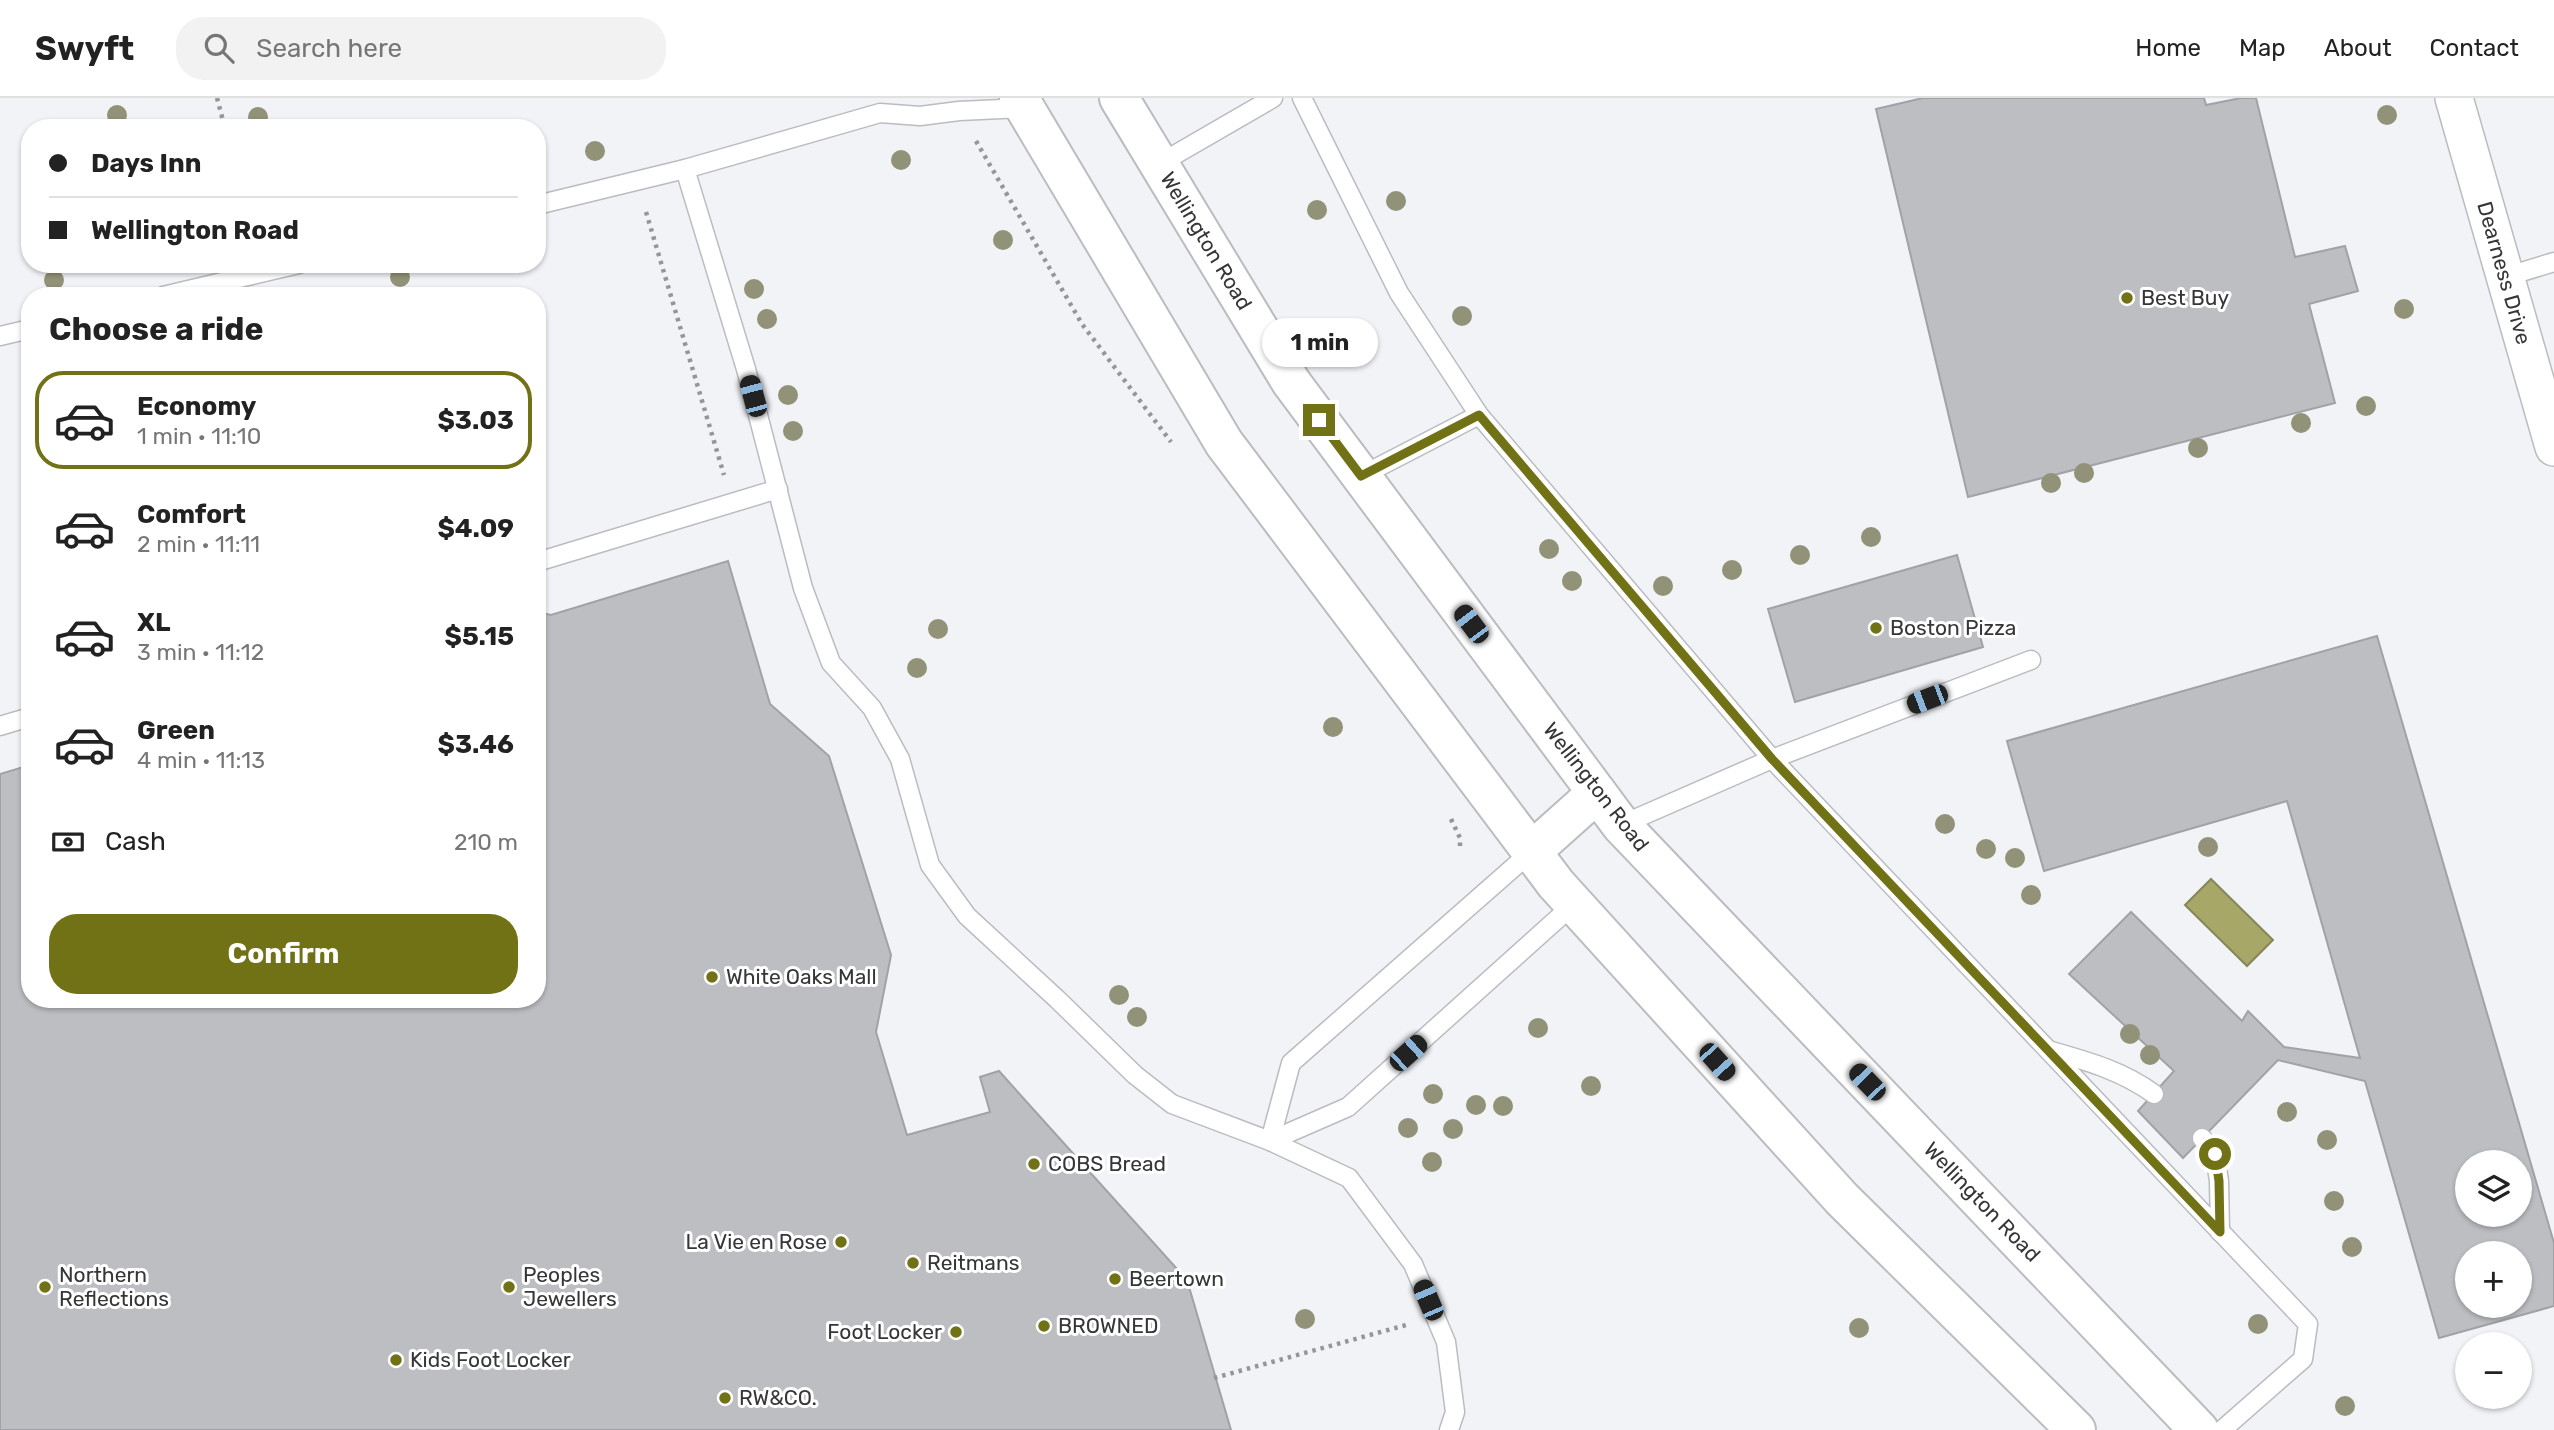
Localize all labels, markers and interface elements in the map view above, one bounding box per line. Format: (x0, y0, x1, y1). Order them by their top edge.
search box (176, 17, 666, 80)
text: Swyft (35, 29, 134, 68)
icon: search (200, 29, 238, 67)
text: Search here (256, 33, 402, 64)
text: Home (2135, 34, 2201, 62)
text: Map (2239, 34, 2286, 62)
text: About (2324, 34, 2392, 62)
text: Contact (2430, 34, 2519, 62)
text: Days Inn (91, 148, 201, 179)
street label: Wellington Road (1155, 167, 1257, 314)
street label: Dearness Drive (2472, 199, 2537, 347)
text: Wellington Road (91, 215, 299, 246)
place label: Best Buy (2141, 285, 2230, 310)
marker: Best Buy (2119, 290, 2135, 306)
text: Choose a ride (49, 310, 263, 348)
callout: 1 min (1261, 318, 1377, 368)
text: 1 min (1291, 328, 1349, 356)
car (738, 373, 769, 419)
icon: car (53, 389, 116, 452)
text: Economy (137, 391, 256, 422)
route end (1303, 404, 1335, 436)
text: $3.03 (437, 405, 514, 436)
text: 1 min · 11:10 (137, 422, 261, 450)
icon: car (53, 497, 116, 560)
text: Comfort (137, 499, 246, 530)
text: $4.09 (438, 513, 514, 544)
text: 2 min · 11:11 (137, 530, 260, 558)
car (1450, 601, 1493, 647)
icon: car (53, 605, 116, 668)
text: XL (137, 607, 170, 638)
place label: Boston Pizza (1890, 615, 2016, 640)
marker: Boston Pizza (1868, 620, 1884, 636)
text: $5.15 (445, 621, 514, 652)
text: 3 min · 11:12 (137, 638, 264, 666)
car (1904, 682, 1951, 716)
icon: car (53, 713, 116, 776)
text: Green (137, 715, 215, 746)
street label: Wellington Road (1538, 717, 1654, 856)
text: $3.46 (438, 729, 514, 760)
text: 4 min · 11:13 (137, 746, 265, 774)
icon: cash (49, 823, 87, 861)
text: Cash (105, 826, 166, 857)
text: 210 m (454, 828, 518, 856)
button: Confirm (49, 914, 518, 994)
place label: White Oaks Mall (726, 964, 877, 989)
marker: White Oaks Mall (704, 969, 720, 985)
car (1386, 1031, 1431, 1075)
car (1696, 1039, 1739, 1085)
car (1845, 1060, 1890, 1104)
street label: Wellington Road (1919, 1137, 2046, 1267)
route start (2199, 1138, 2231, 1170)
map controls (2455, 1150, 2532, 1409)
button: layers (2455, 1150, 2532, 1227)
place label: COBS Bread (1048, 1151, 1166, 1176)
marker: COBS Bread (1026, 1156, 1042, 1172)
place label: La Vie en Rose (686, 1229, 827, 1254)
marker: La Vie en Rose (833, 1234, 849, 1250)
button: + (2455, 1241, 2532, 1318)
place label: Reitmans (927, 1250, 1019, 1275)
marker: Reitmans (905, 1255, 921, 1271)
place label: Northern Reflections (59, 1262, 169, 1311)
place label: Peoples Jewellers (523, 1262, 617, 1311)
place label: Beertown (1129, 1266, 1224, 1291)
marker: Beertown (1107, 1271, 1123, 1287)
car (1411, 1277, 1446, 1323)
marker: Northern Reflections (37, 1279, 53, 1295)
marker: Peoples Jewellers (501, 1279, 517, 1295)
place label: BROWNED (1058, 1313, 1158, 1338)
marker: BROWNED (1036, 1318, 1052, 1334)
place label: Foot Locker (827, 1319, 942, 1344)
marker: Foot Locker (948, 1324, 964, 1340)
button: − (2455, 1332, 2532, 1409)
place label: Kids Foot Locker (410, 1347, 571, 1372)
marker: Kids Foot Locker (388, 1352, 404, 1368)
place label: RW&CO. (739, 1385, 817, 1410)
marker: RW&CO. (717, 1390, 733, 1406)

